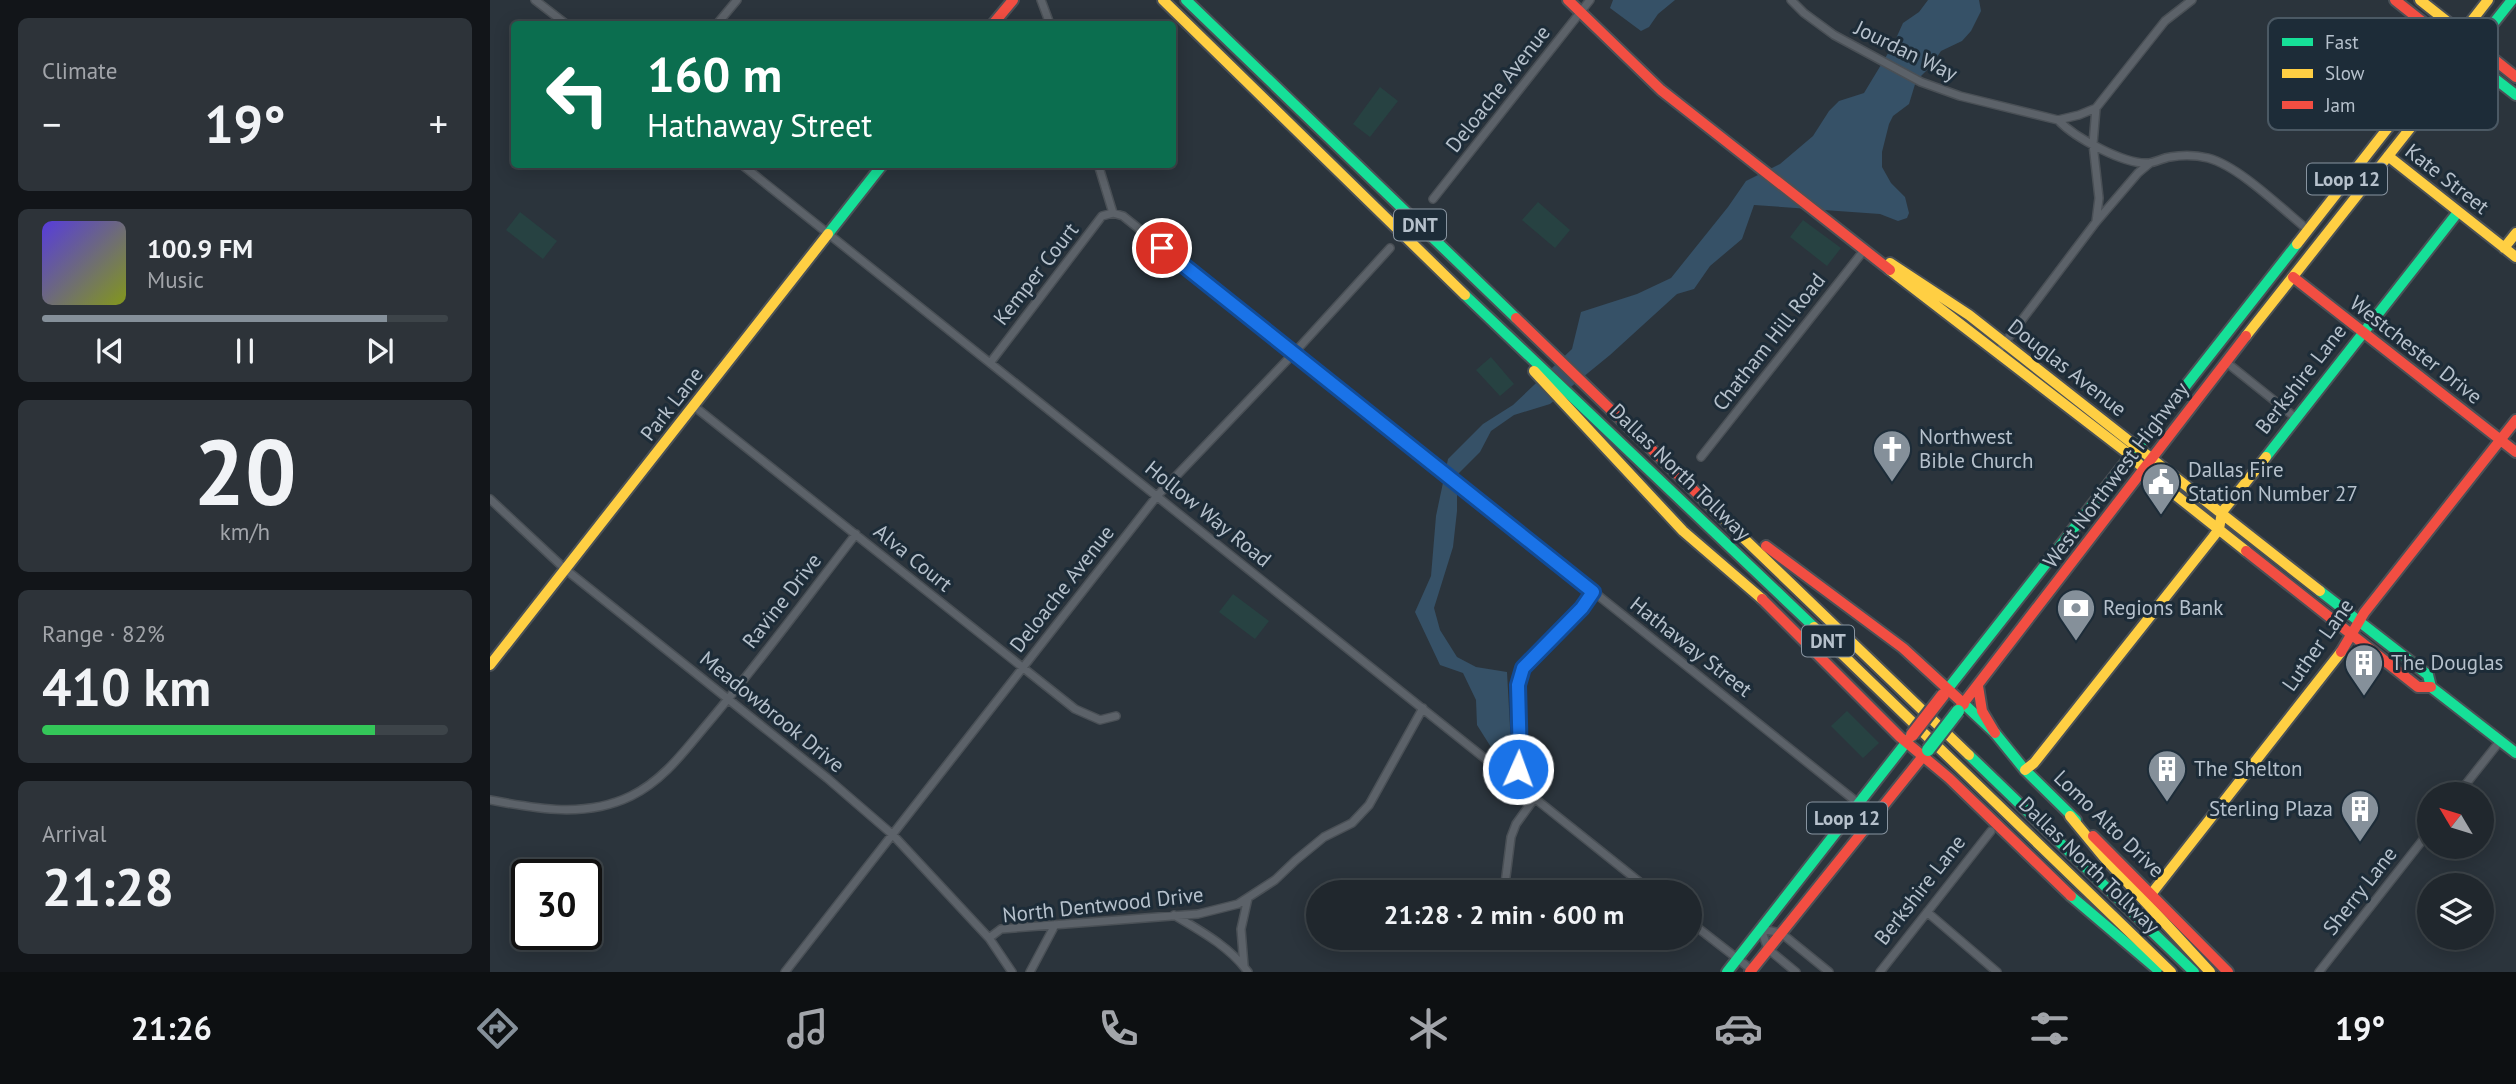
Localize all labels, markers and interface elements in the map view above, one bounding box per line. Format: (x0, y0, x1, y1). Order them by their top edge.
street label: Jourdan Way (1850, 14, 1962, 87)
legend (2268, 18, 2498, 130)
street label: Deloache Avenue (1439, 20, 1556, 158)
text: Fast (2325, 30, 2359, 54)
text: 160 m (647, 42, 782, 106)
icon: left (532, 49, 623, 140)
text: Climate (42, 56, 117, 85)
text: Slow (2325, 61, 2365, 85)
text: 19° (204, 90, 286, 157)
text: Jam (2324, 93, 2355, 117)
text: − (42, 99, 61, 148)
text: + (429, 99, 448, 148)
text: Hathaway Street (647, 104, 872, 146)
street label: Kate Street (2400, 137, 2495, 220)
road number: Loop 12 (2307, 164, 2387, 195)
road number: DNT (1394, 210, 1446, 241)
street label: Kemper Court (987, 217, 1084, 330)
pin (1132, 218, 1192, 278)
icon: arrive (1143, 229, 1181, 267)
text: 100.9 FM (147, 232, 253, 265)
text: Music (147, 265, 204, 294)
street label: Chatham Hill Road (1706, 267, 1831, 416)
street label: Westchester Drive (2345, 289, 2488, 410)
street label: Douglas Avenue (2002, 313, 2132, 422)
street label: Berkshire Lane (2249, 318, 2352, 439)
icon: previous (91, 332, 129, 370)
icon: pause (226, 332, 264, 370)
icon: next (361, 332, 399, 370)
street label: Park Lane (634, 361, 709, 446)
street label: West Northwest Highway (2037, 376, 2195, 573)
street label: Dallas North Tollway (1604, 397, 1757, 546)
text: 20 (193, 412, 297, 530)
place label: Northwest Bible Church (1919, 423, 2034, 474)
church icon: Northwest Bible Church (1871, 428, 1913, 483)
street label: Hollow Way Road (1140, 454, 1277, 573)
place label: Dallas Fire Station Number 27 (2188, 456, 2358, 507)
public building icon: Dallas Fire Station Number 27 (2140, 461, 2182, 516)
text: km/h (220, 517, 270, 546)
street label: Alva Court (869, 518, 958, 597)
street label: Deloache Avenue (1003, 520, 1120, 658)
street label: Ravine Drive (736, 548, 827, 654)
bank icon: Regions Bank (2055, 587, 2097, 642)
street label: Hathaway Street (1625, 591, 1758, 703)
street label: Luther Lane (2276, 593, 2359, 696)
place label: Regions Bank (2103, 594, 2223, 621)
text: Range · 82% (42, 619, 165, 648)
road number: DNT (1802, 626, 1854, 656)
building icon: The Douglas (2343, 642, 2385, 697)
street label: Meadowbrook Drive (694, 645, 850, 778)
place label: The Douglas (2391, 649, 2503, 676)
text: 410 km (42, 653, 211, 720)
position arrow (1481, 732, 1555, 806)
building icon: The Shelton (2146, 748, 2188, 803)
place label: The Shelton (2194, 755, 2303, 782)
street label: Lomo Alto Drive (2048, 764, 2170, 883)
north arrow (2417, 782, 2494, 859)
map controls (2417, 782, 2494, 950)
building icon: Sterling Plaza (2339, 788, 2381, 843)
street label: Dallas North Tollway (2013, 790, 2166, 939)
place label: Sterling Plaza (2209, 795, 2333, 822)
road number: Loop 12 (1807, 803, 1887, 834)
text: Arrival (42, 819, 106, 848)
street label: Berkshire Lane (1868, 829, 1971, 950)
street label: Sherry Lane (2317, 841, 2403, 940)
text: 21:28 (42, 853, 174, 920)
speed limit sign: 30 (511, 859, 602, 950)
button: layers (2417, 873, 2494, 950)
street label: North Dentwood Drive (1001, 881, 1205, 928)
text: 21:28 · 2 min · 600 m (1384, 898, 1624, 931)
icon: directions (473, 1004, 522, 1053)
icon: music (783, 1004, 832, 1053)
icon: phone (1094, 1004, 1143, 1053)
icon: climate (1404, 1004, 1453, 1053)
icon: car (1714, 1004, 1763, 1053)
icon: filters (2025, 1004, 2074, 1053)
text: 21:26 (131, 1007, 212, 1049)
text: 19° (2335, 1007, 2385, 1049)

